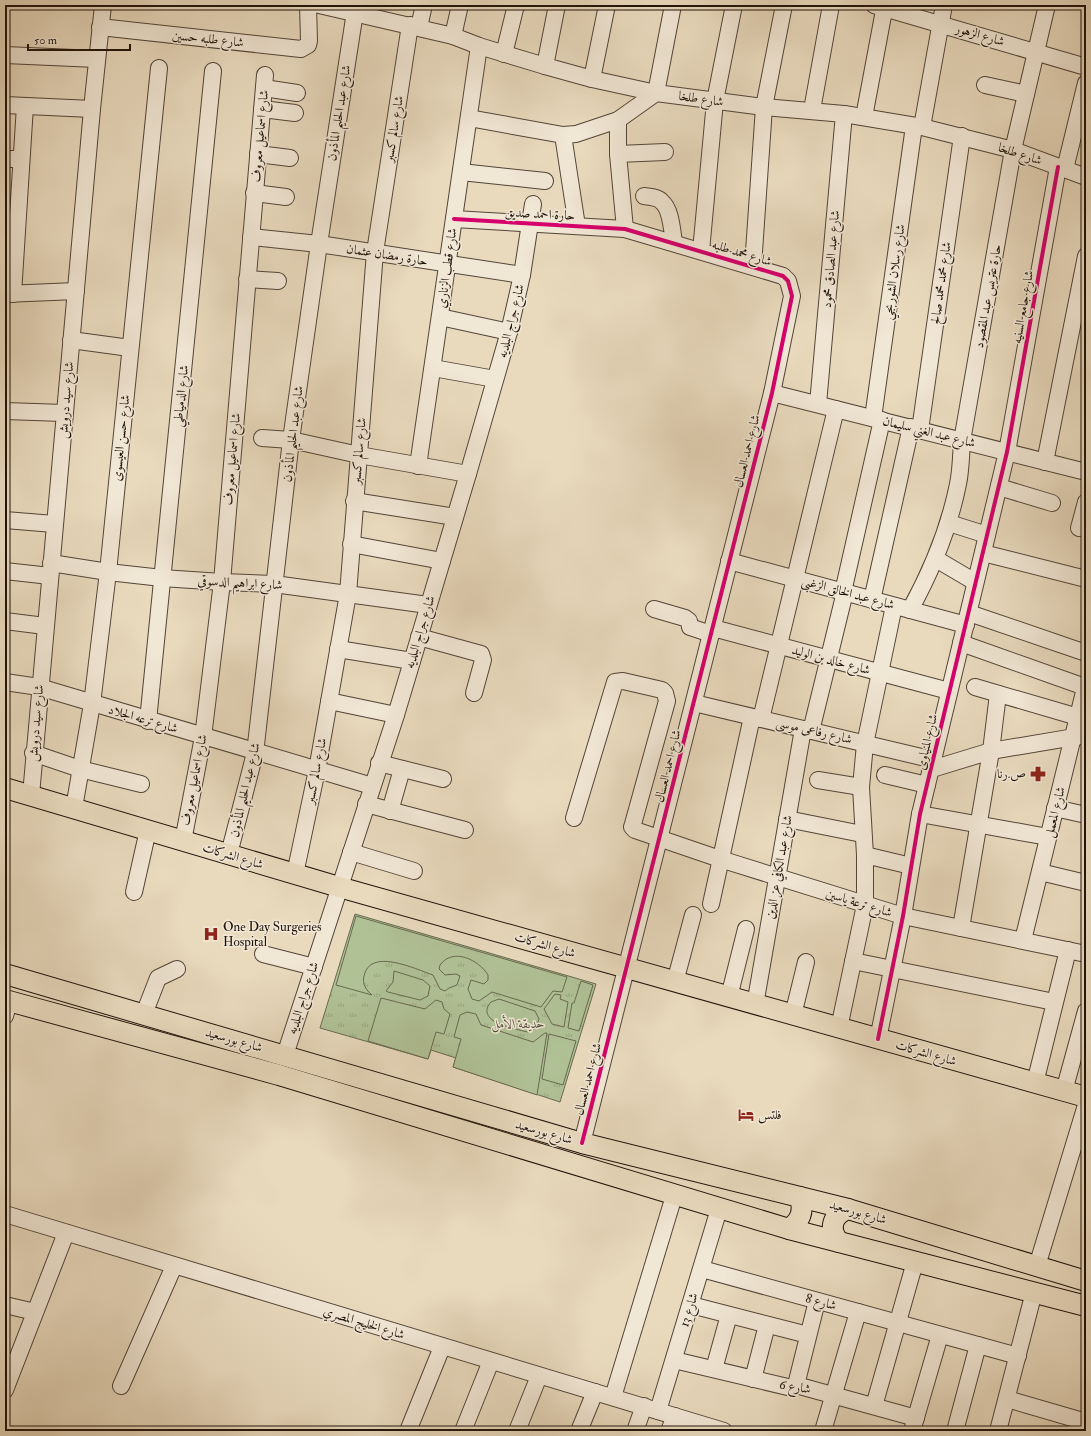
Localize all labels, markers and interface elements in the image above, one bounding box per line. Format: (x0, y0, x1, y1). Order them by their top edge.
street label: شارع الزهور (951, 20, 1006, 53)
scale bar (28, 26, 130, 52)
street label: شارع طلبه حسين (171, 27, 245, 54)
text: 50 m (34, 33, 58, 48)
street label: شارع عبد الحليم المأذون (323, 64, 359, 163)
street label: شارع طلخا (677, 88, 724, 113)
street label: شارع اسماعيل معروف (248, 89, 275, 183)
street label: شارع سالم كسبر (381, 95, 410, 166)
street label: شارع طلخا (995, 139, 1044, 171)
street label: حارة احمد صديق (504, 204, 576, 224)
street label: شارع عبد الصادق محمود (819, 209, 846, 309)
street label: شارع رسلان الشوربجي (879, 223, 913, 321)
street label: شارع قطب الزناري (433, 227, 463, 309)
street label: شارع محمد طلبه (709, 236, 774, 273)
street label: حارة رمضان عثمان (345, 241, 429, 269)
street label: شارع محمد محمد صالح (927, 241, 958, 326)
street label: حارة عتريس عبد المقصود (971, 243, 1006, 349)
street label: شارع جامع السنيه (1009, 269, 1041, 346)
street label: شارع جراج البلديه (494, 283, 531, 360)
street label: شارع سيد درويش (55, 361, 80, 439)
street label: شارع الدمياطي (170, 364, 196, 428)
street label: شارع عبد الحليم المأذون (278, 385, 312, 484)
street label: شارع حسن العيسوى (109, 394, 136, 482)
street label: شارع اسماعيل معروف (220, 412, 247, 506)
street label: شارع احمد العسال (730, 413, 767, 490)
street label: شارع عبد الغني سليمان (880, 413, 977, 454)
street label: شارع سالم كسبر (348, 417, 373, 487)
street label: شارع ابراهيم الدسوقي (197, 573, 283, 598)
street label: شارع عبد الخالق الزغبى (799, 573, 896, 616)
street label: شارع جراج البلديه (401, 594, 442, 671)
street label: شارع خالد بن الوليد (789, 642, 872, 681)
street label: شارع سيد درويش (25, 684, 50, 762)
street label: شارع ترعه الجلاد (105, 701, 180, 739)
street label: شارع المنياوى (913, 712, 944, 772)
street label: شارع رفاعى موسى (774, 714, 854, 750)
street label: شارع احمد العسال (651, 728, 688, 805)
street label: شارع اسماعيل معروف (177, 733, 214, 828)
street label: شارع سالم كسبر (301, 736, 333, 808)
street label: شارع عبد الحليم المأذون (225, 741, 269, 840)
pharmacy icon: ص.رنا (1029, 765, 1047, 783)
place label: ص.رنا (997, 766, 1026, 782)
street label: شارع المعمل (1041, 785, 1072, 840)
street label: شارع عبد الكافي عز الدين (762, 814, 799, 921)
street label: شارع الشركات (200, 839, 265, 876)
street label: شارع ترعة ياسين (823, 885, 894, 924)
place label: One Day Surgeries Hospital (223, 919, 322, 951)
hospital icon: One Day Surgeries Hospital (202, 925, 220, 943)
street label: شارع الشركات (512, 929, 577, 964)
street label: شارع جراج البلديه (284, 960, 325, 1037)
park label: حديقة الأمل (491, 1015, 545, 1033)
street label: شارع بورسعيد (203, 1024, 265, 1059)
street label: شارع الشركات (893, 1037, 958, 1072)
street label: شارع احمد العسال (571, 1041, 608, 1118)
hotel icon: فلتس (737, 1106, 755, 1124)
place label: فلتس (758, 1107, 782, 1124)
street label: شارع بورسعيد (513, 1116, 575, 1151)
street label: شارع بورسعيد (827, 1196, 889, 1231)
street label: شارع 8 (803, 1290, 838, 1317)
street label: شارع 13 (676, 1291, 705, 1330)
street label: شارع الخليج المصري (320, 1303, 407, 1346)
street label: شارع 6 (778, 1377, 812, 1400)

